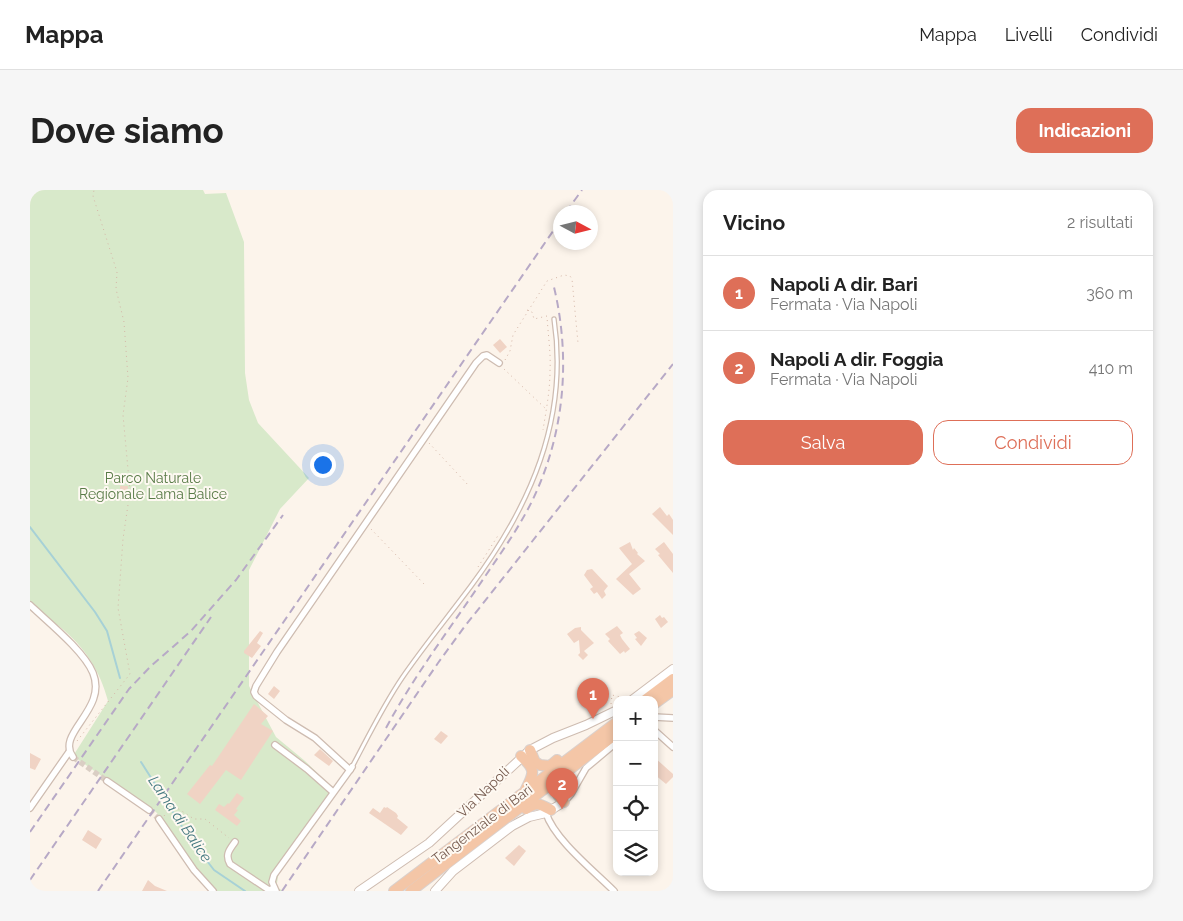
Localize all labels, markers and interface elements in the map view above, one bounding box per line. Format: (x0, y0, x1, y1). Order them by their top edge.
text: Mappa (25, 20, 104, 49)
text: Mappa (919, 24, 977, 45)
text: Livelli (1005, 24, 1053, 45)
text: Condividi (1081, 24, 1158, 45)
button: Indicazioni (1016, 108, 1153, 153)
text: Dove siamo (30, 110, 224, 151)
north arrow (553, 205, 598, 250)
text: Vicino (723, 210, 785, 235)
text: 2 risultati (1067, 213, 1133, 232)
text: Napoli A dir. Bari (770, 273, 918, 295)
text: 1 (735, 284, 743, 303)
text: 360 m (1086, 284, 1133, 303)
text: Fermata · Via Napoli (770, 295, 917, 314)
text: Napoli A dir. Foggia (770, 348, 944, 370)
text: 2 (734, 359, 744, 378)
text: 410 m (1089, 359, 1133, 378)
text: Fermata · Via Napoli (770, 370, 917, 389)
button: Salva (723, 420, 923, 465)
button: Condividi (933, 420, 1133, 465)
your location (310, 452, 336, 478)
park label: Parco Naturale Regionale Lama Balice (79, 470, 227, 502)
pin: 1 (577, 678, 609, 719)
map controls (613, 696, 658, 876)
button: + (613, 696, 658, 741)
button: − (613, 741, 658, 786)
street label: Via Napoli (454, 763, 512, 821)
pin: 2 (546, 768, 578, 809)
water label: Lama di Balice (144, 772, 216, 866)
street label: Tangenziale di Bari (429, 781, 535, 867)
button: locate (613, 786, 658, 831)
button: layers (613, 831, 658, 876)

